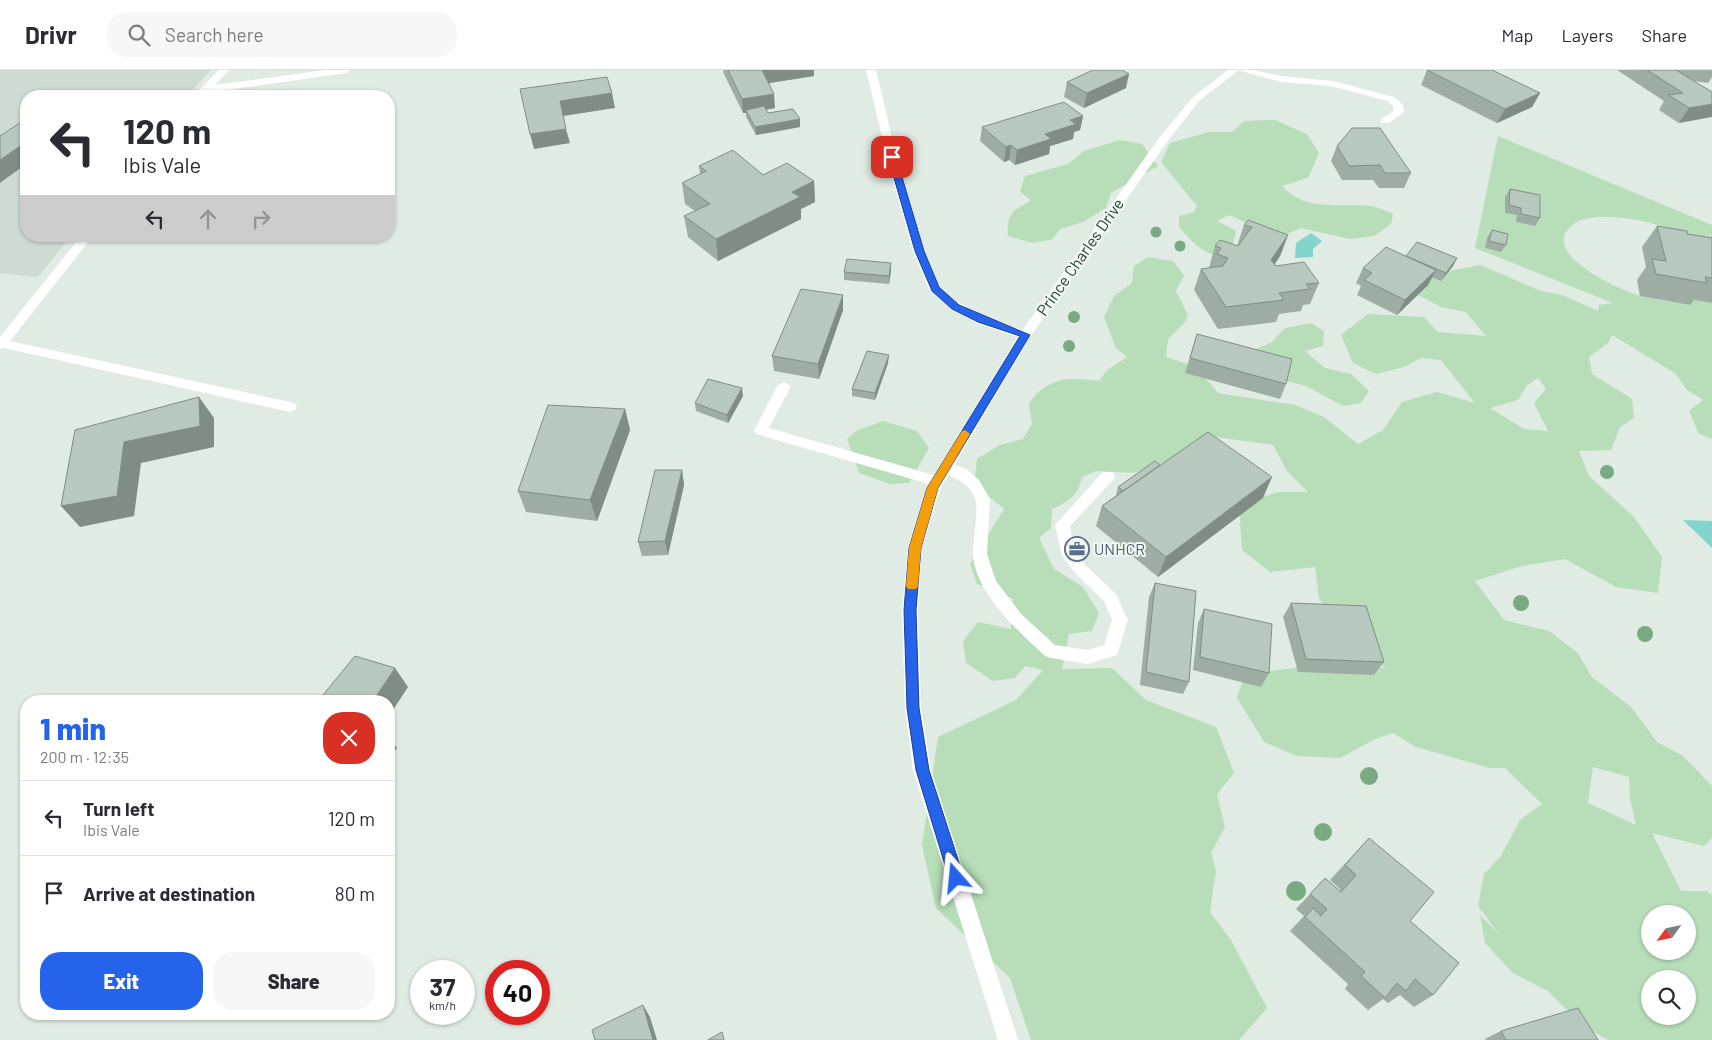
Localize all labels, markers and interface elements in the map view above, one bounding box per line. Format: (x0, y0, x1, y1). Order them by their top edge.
search box (107, 12, 457, 57)
text: Drivr (25, 20, 77, 49)
icon: search (125, 21, 153, 49)
text: Search here (165, 23, 264, 46)
text: Map (1501, 24, 1533, 46)
text: Layers (1561, 24, 1614, 46)
text: Share (1642, 24, 1687, 46)
text: 120 m (123, 109, 211, 151)
icon: left (40, 110, 105, 175)
pin (871, 136, 913, 178)
icon: arrive (878, 143, 906, 171)
text: Ibis Vale (123, 151, 201, 177)
street label: Prince Charles Drive (1032, 194, 1127, 319)
icon: left (141, 205, 169, 233)
icon: ahead (194, 205, 222, 233)
icon: right (247, 205, 275, 233)
office icon: UNHCR (1064, 536, 1090, 562)
place label: UNHCR (1094, 539, 1145, 558)
text: 1 min (40, 710, 106, 746)
button: close (323, 712, 375, 764)
text: 200 m · 12:35 (40, 747, 129, 766)
text: Turn left (83, 797, 154, 820)
icon: left (40, 804, 68, 832)
text: 120 m (328, 807, 375, 830)
text: Ibis Vale (83, 820, 140, 839)
position arrow (929, 851, 981, 903)
icon: arrive (40, 879, 68, 907)
text: Arrive at destination (83, 882, 255, 905)
text: 80 m (335, 882, 375, 905)
north arrow (1641, 905, 1696, 960)
map controls (1641, 905, 1696, 1025)
button: Exit (40, 952, 203, 1010)
button: Share (213, 952, 375, 1010)
speed limit sign: 40 (485, 960, 550, 1025)
button: search (1641, 970, 1696, 1025)
text: 37 (430, 971, 455, 1001)
text: km/h (429, 998, 456, 1012)

